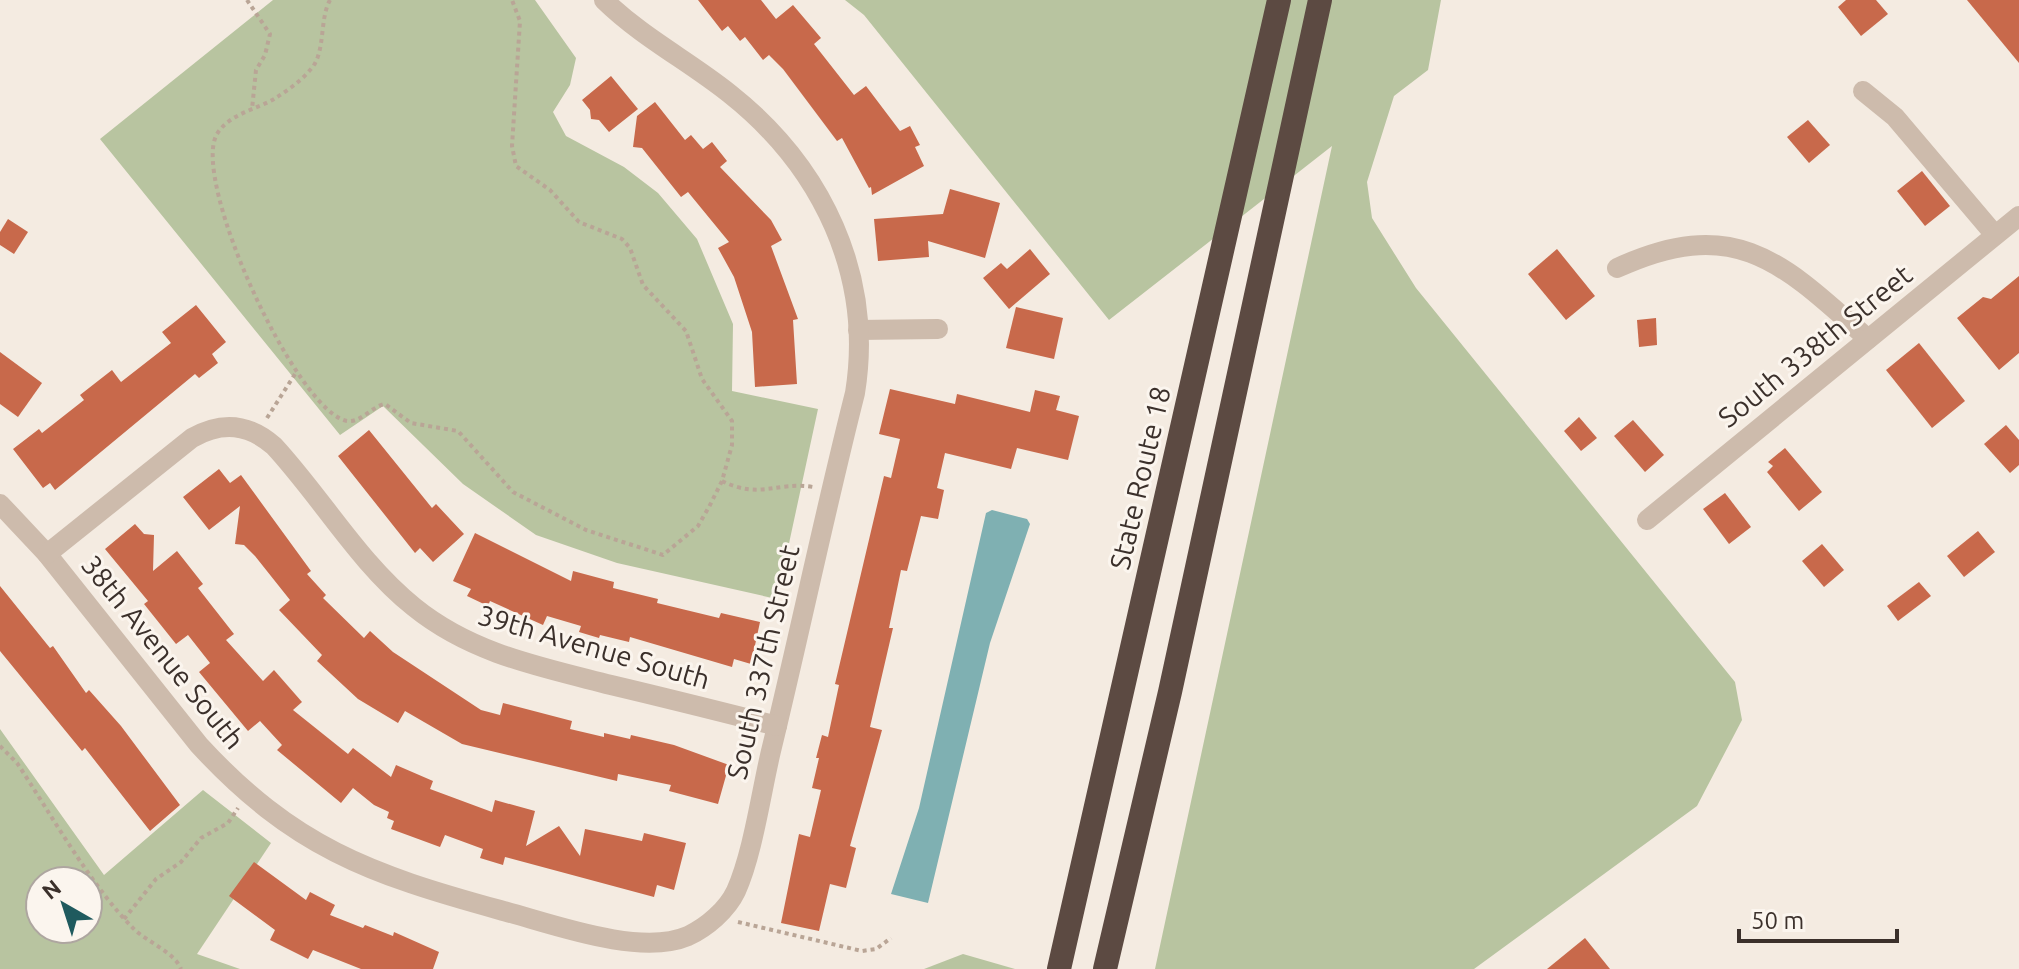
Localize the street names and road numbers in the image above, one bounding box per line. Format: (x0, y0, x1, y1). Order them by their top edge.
street label: South 338th Street (1712, 258, 1917, 433)
street label: State Route 18 (1103, 383, 1176, 572)
street label: South 337th Street (720, 542, 805, 782)
street label: 38th Avenue South (76, 549, 251, 755)
street label: 39th Avenue South (475, 599, 714, 694)

